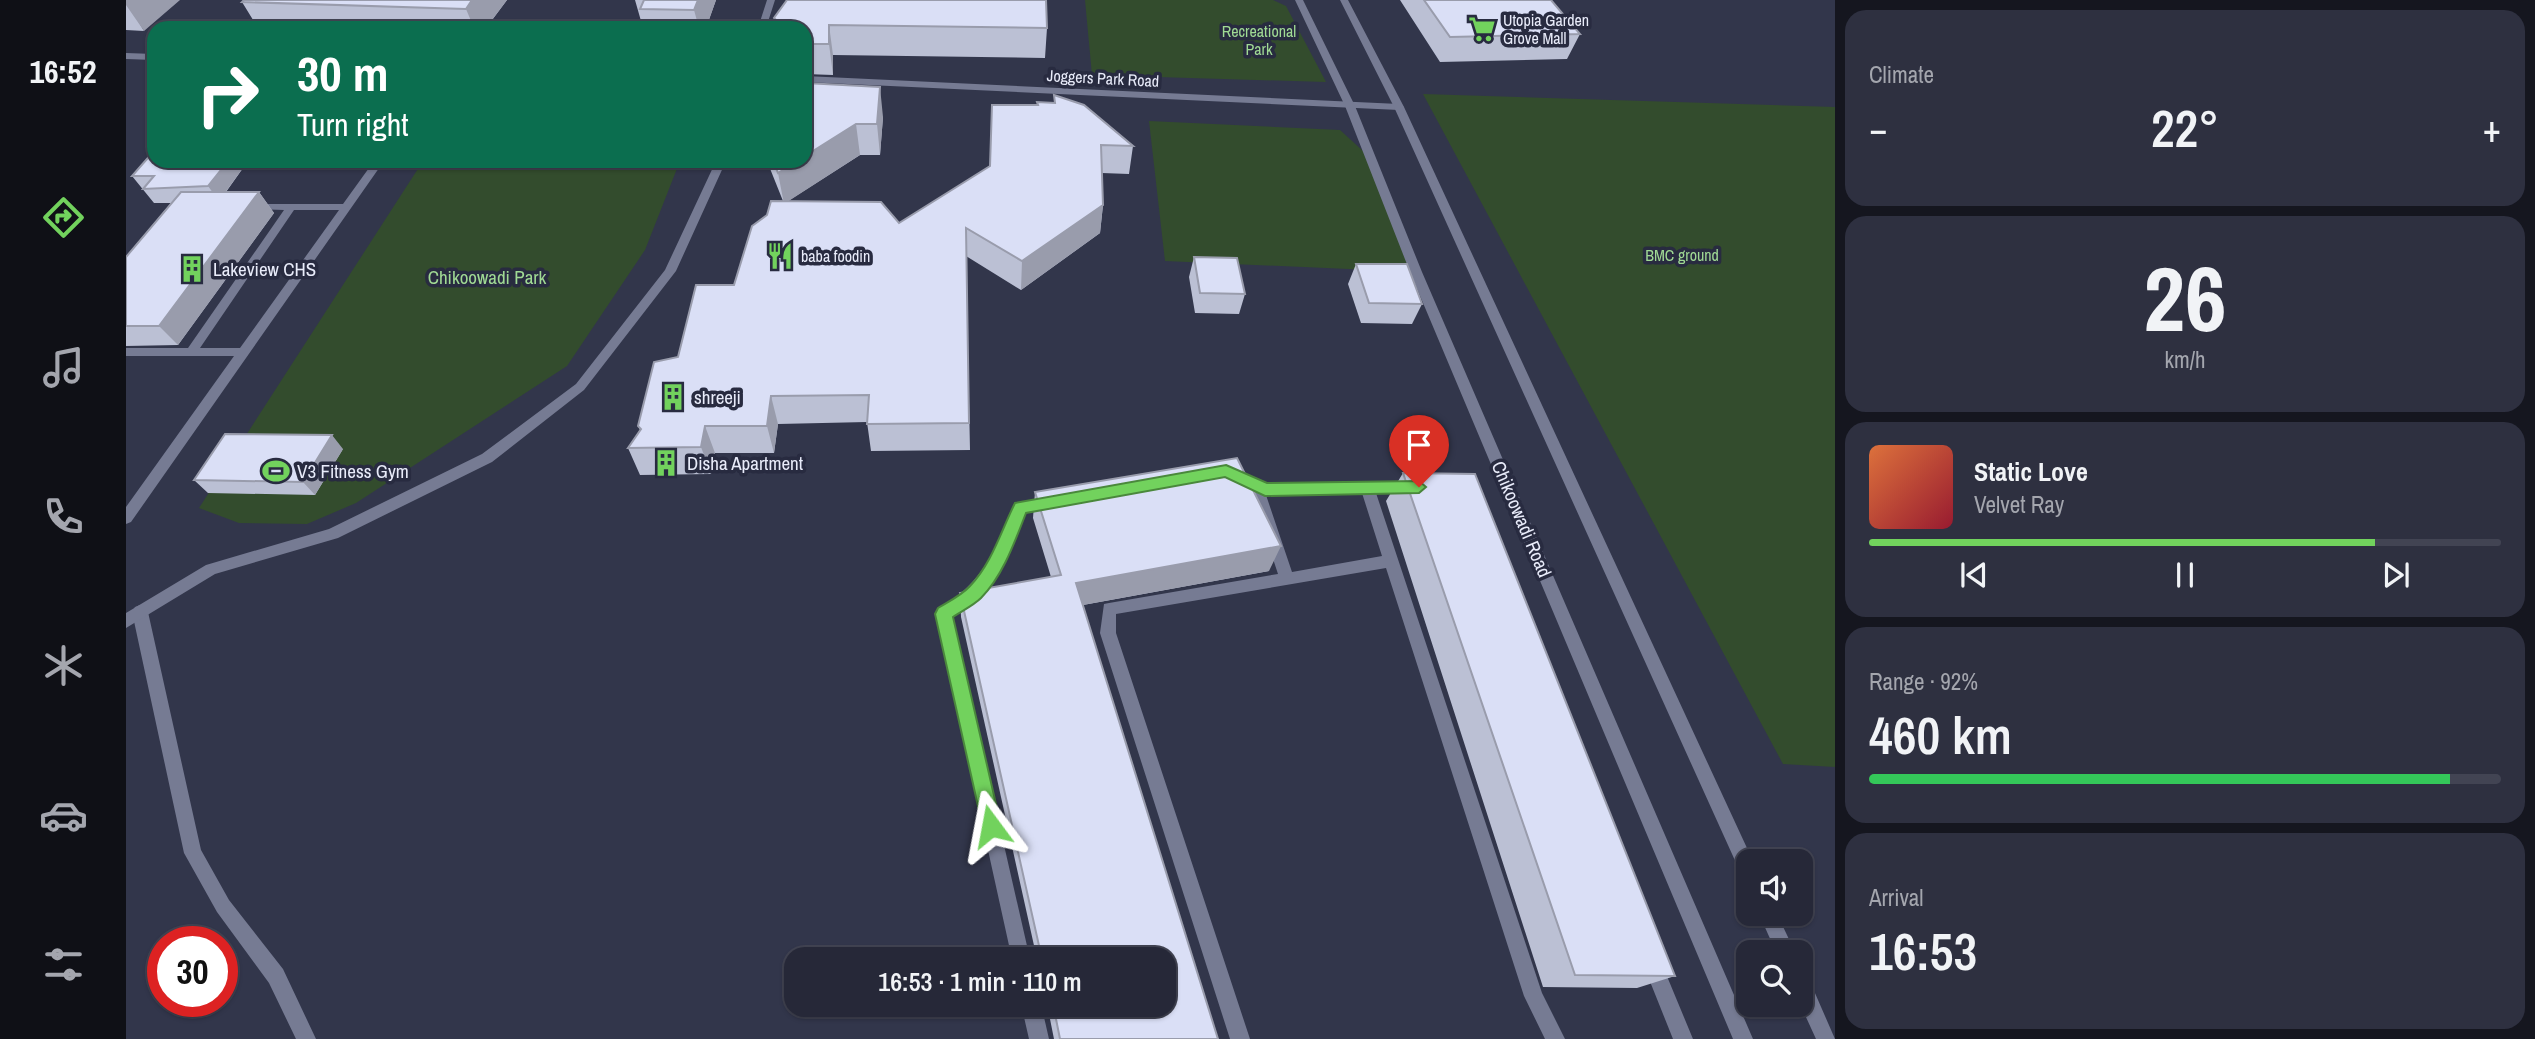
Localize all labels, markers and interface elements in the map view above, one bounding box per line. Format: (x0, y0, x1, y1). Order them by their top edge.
place label: Utopia Garden Grove Mall (1503, 9, 1589, 49)
supermarket icon: Utopia Garden Grove Mall (1467, 14, 1497, 44)
park label: Recreational Park (1222, 20, 1296, 60)
text: 30 m (297, 40, 389, 106)
icon: right (182, 49, 273, 140)
text: 16:52 (29, 50, 97, 93)
text: Climate (1869, 59, 1934, 90)
street label: Joggers Park Road (1046, 64, 1160, 92)
text: 22° (2151, 93, 2219, 163)
text: Turn right (297, 103, 409, 146)
text: − (1869, 103, 1887, 154)
text: + (2483, 103, 2501, 154)
icon: directions (39, 193, 88, 242)
text: 26 (2144, 237, 2227, 359)
restaurant icon: baba foodin (765, 241, 795, 271)
park label: BMC ground (1645, 244, 1719, 266)
place label: baba foodin (801, 245, 870, 267)
building icon: Lakeview CHS (177, 254, 207, 284)
place label: Lakeview CHS (213, 256, 316, 282)
park label: Chikoowadi Park (428, 264, 547, 290)
icon: music (39, 343, 88, 392)
text: km/h (2165, 344, 2205, 375)
building icon: shreeji (658, 382, 688, 412)
place label: shreeji (694, 384, 741, 410)
pin (1389, 415, 1449, 487)
icon: arrive (1400, 426, 1438, 464)
building icon: Disha Apartment (651, 448, 681, 478)
place label: Disha Apartment (687, 450, 804, 476)
text: Static Love (1974, 454, 2088, 489)
sports icon: V3 Fitness Gym (261, 456, 291, 486)
street label: Chikoowadi Road (1486, 457, 1558, 581)
place label: V3 Fitness Gym (297, 458, 409, 484)
text: Velvet Ray (1974, 489, 2064, 520)
icon: phone (39, 492, 88, 541)
icon: previous (1955, 556, 1993, 594)
icon: pause (2166, 556, 2204, 594)
icon: next (2377, 556, 2415, 594)
icon: climate (39, 641, 88, 690)
text: Range · 92% (1869, 666, 1978, 697)
text: 460 km (1869, 700, 2012, 770)
position arrow (954, 789, 1028, 863)
icon: car (39, 791, 88, 840)
map controls (1736, 849, 1813, 1017)
button: sound (1736, 849, 1813, 926)
text: Arrival (1869, 882, 1924, 913)
text: 16:53 (1869, 916, 1977, 986)
speed limit sign: 30 (147, 926, 238, 1017)
icon: filters (39, 940, 88, 989)
button: search (1736, 940, 1813, 1017)
text: 16:53 · 1 min · 110 m (878, 964, 1082, 999)

